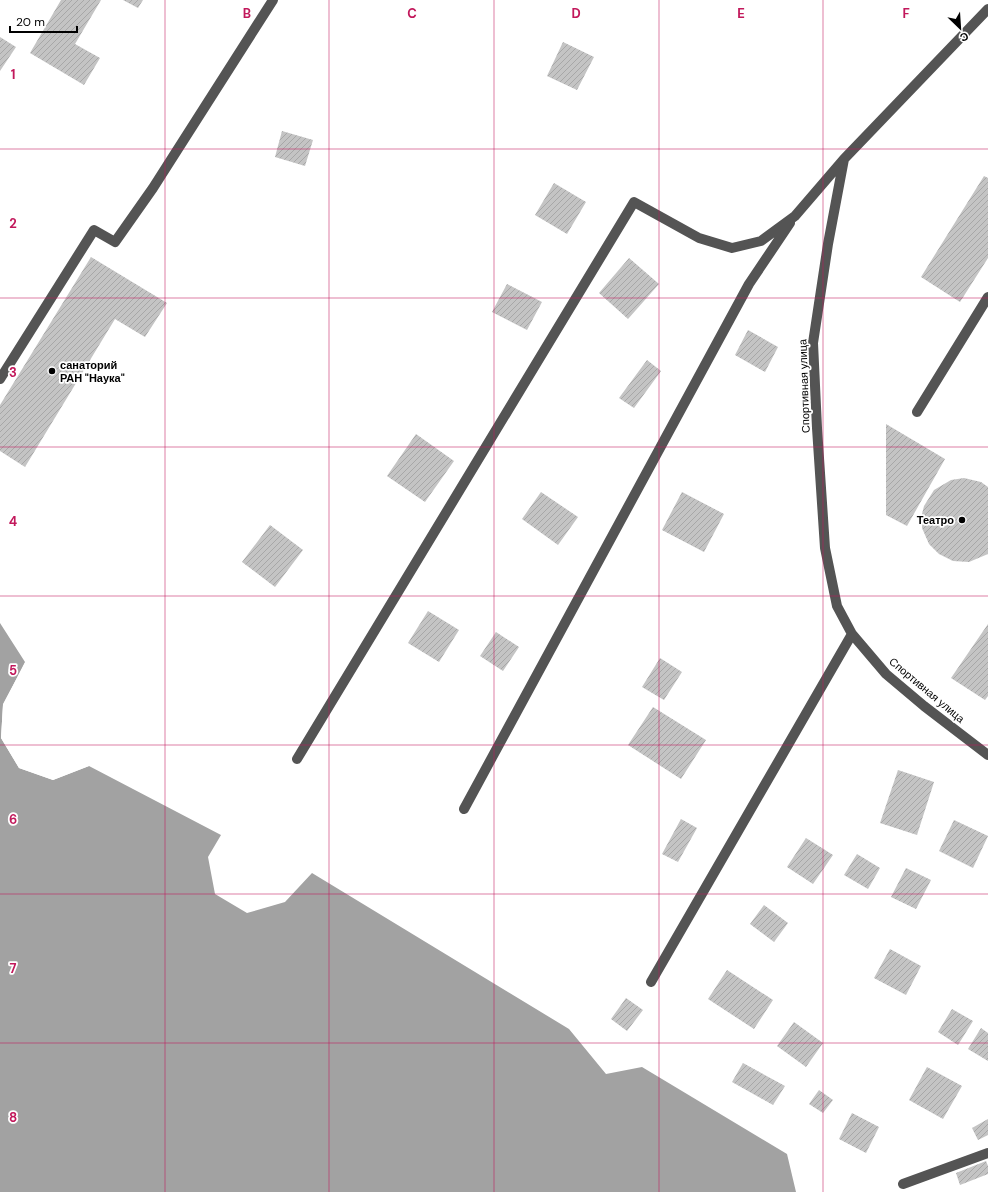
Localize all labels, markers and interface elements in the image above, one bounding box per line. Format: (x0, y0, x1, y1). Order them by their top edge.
text: B (243, 5, 251, 22)
text: C (407, 5, 417, 22)
text: D (571, 5, 581, 22)
text: E (737, 5, 745, 22)
text: F (902, 5, 910, 22)
scale bar (10, 8, 77, 34)
north arrow (940, 8, 980, 48)
text: 20 m (16, 14, 45, 30)
text: С (958, 29, 971, 45)
text: 1 (11, 66, 15, 83)
text: 2 (9, 215, 17, 232)
street label: Спортивная улица (795, 338, 813, 433)
place label: санаторий РАН "Наука" (60, 358, 125, 385)
text: 3 (9, 364, 17, 381)
marker: санаторий РАН "Наука" (47, 366, 57, 376)
text: 4 (9, 513, 17, 530)
place label: Театро (917, 513, 954, 527)
marker: Театро (957, 515, 967, 525)
street label: Спортивная улица (886, 654, 968, 726)
text: 5 (9, 662, 17, 679)
text: 6 (9, 811, 17, 828)
text: 7 (10, 960, 17, 977)
text: 8 (9, 1109, 17, 1126)

